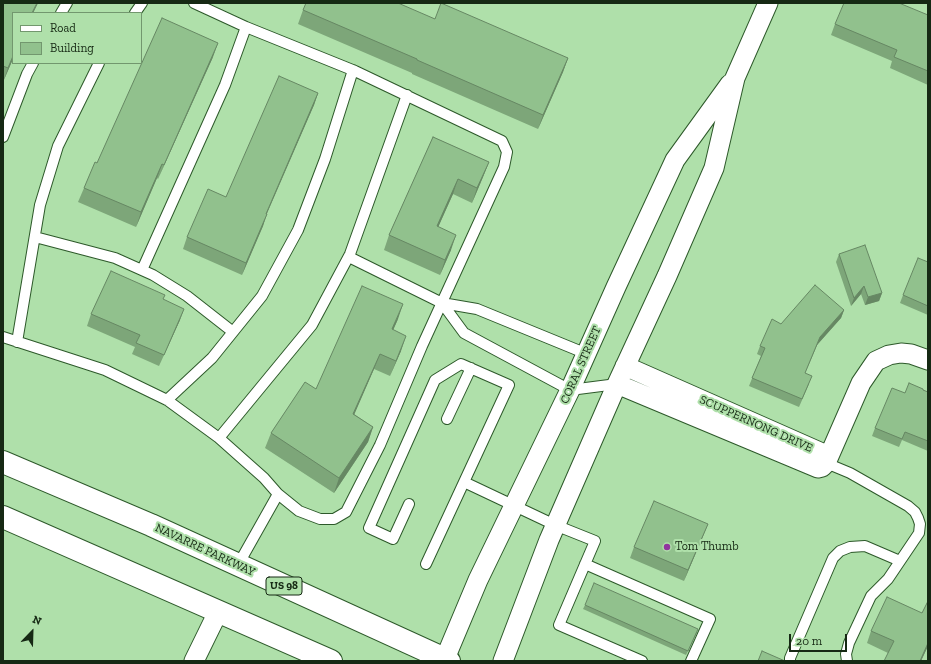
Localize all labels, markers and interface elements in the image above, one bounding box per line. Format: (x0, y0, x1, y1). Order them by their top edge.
legend (12, 12, 142, 64)
text: Road (50, 21, 76, 35)
text: Building (50, 41, 94, 55)
street label: CORAL STREET (557, 324, 605, 406)
street label: SCUPPERNONG DRIVE (697, 393, 815, 455)
street label: NAVARRE PARKWAY (153, 520, 257, 580)
place label: Tom Thumb (675, 540, 739, 554)
marker: Tom Thumb (662, 542, 672, 552)
road number: US 98 (266, 577, 302, 595)
north arrow (12, 612, 52, 652)
text: N (30, 613, 43, 628)
scale bar (791, 626, 849, 652)
text: 20 m (796, 634, 822, 648)

